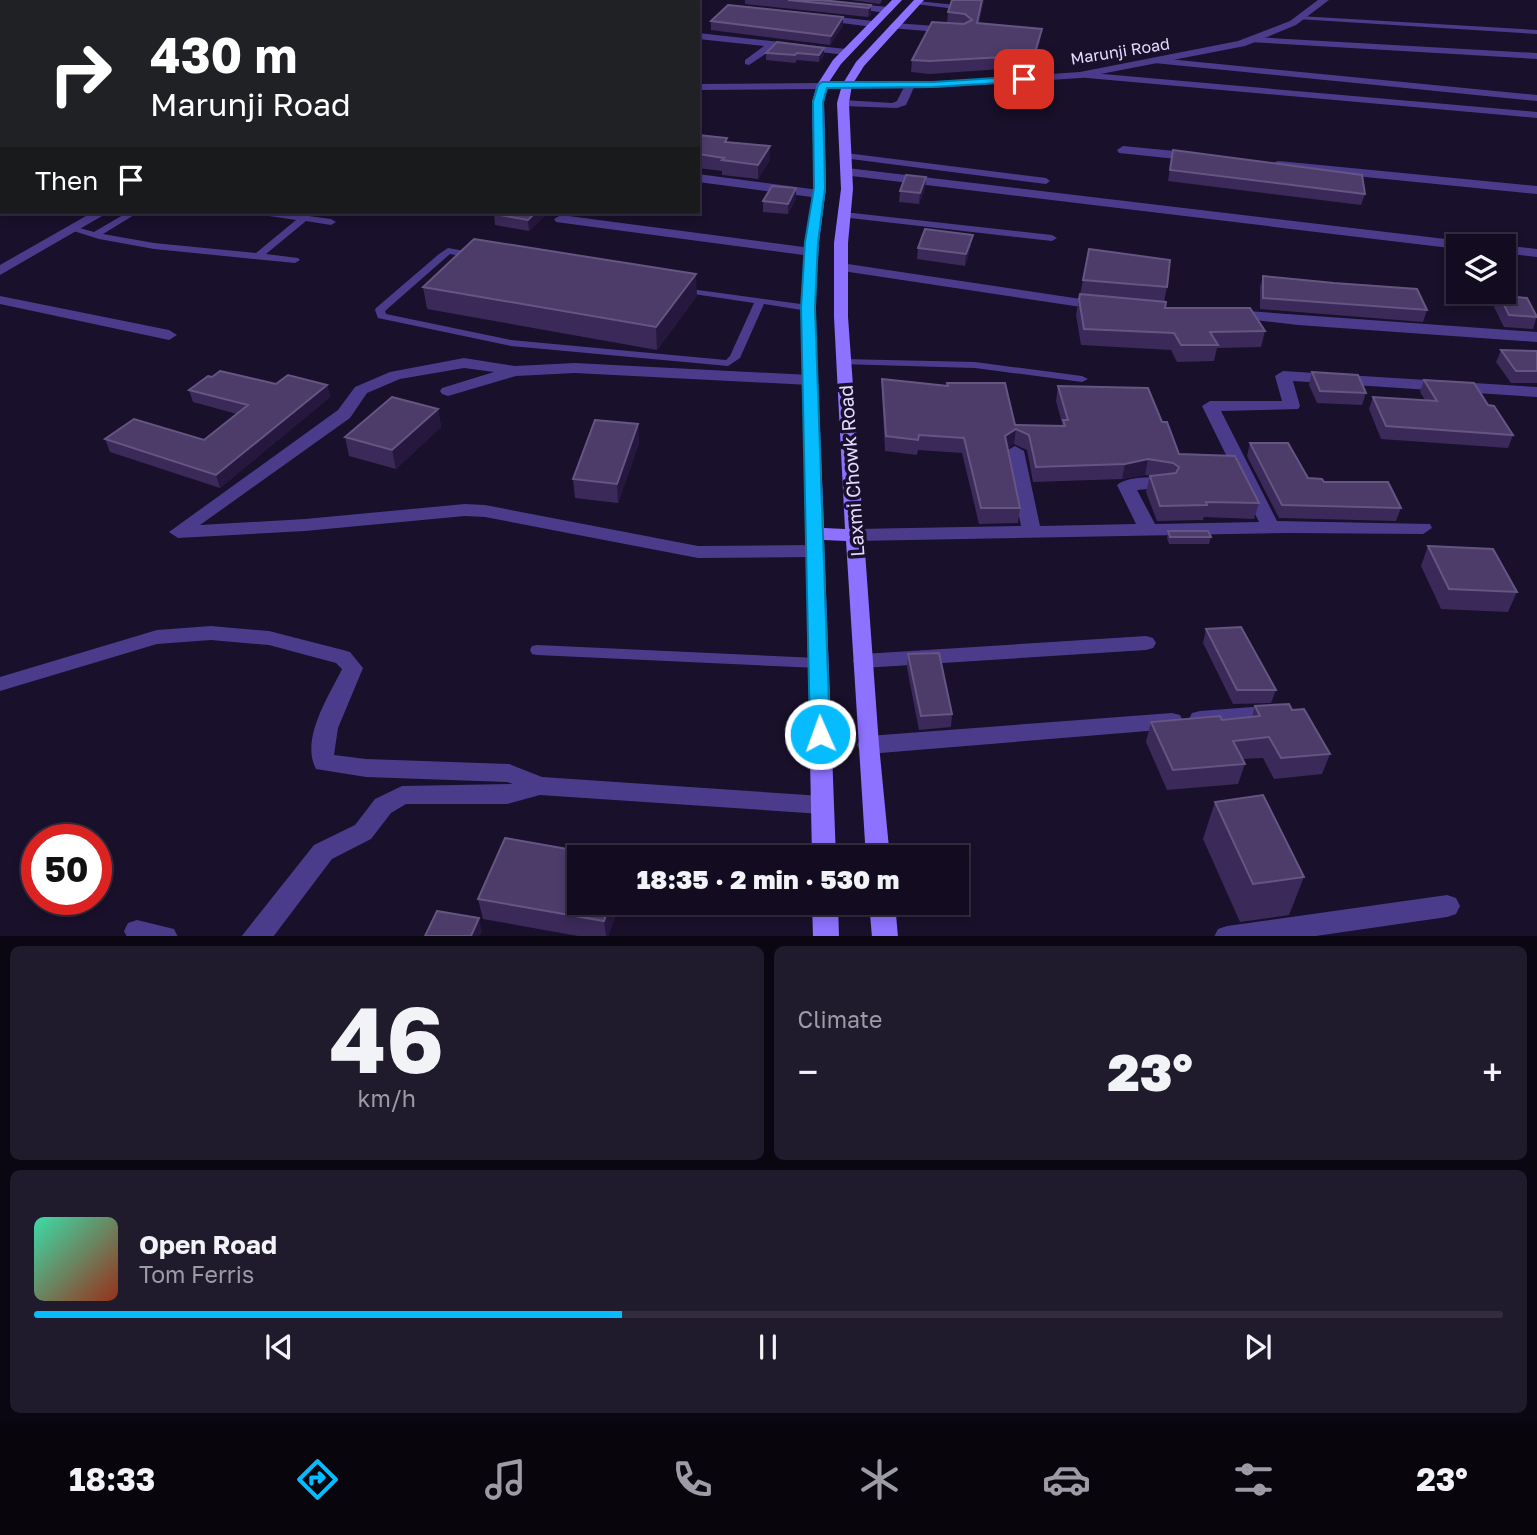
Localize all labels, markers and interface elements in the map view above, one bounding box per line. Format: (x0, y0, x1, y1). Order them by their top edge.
text: 430 m (150, 25, 298, 84)
icon: right (35, 28, 126, 119)
street label: Marunji Road (1069, 33, 1171, 69)
pin (994, 49, 1054, 109)
icon: arrive (1005, 60, 1043, 98)
text: Marunji Road (150, 85, 351, 123)
icon: arrive (112, 161, 150, 199)
text: Then (35, 165, 98, 196)
map controls (1446, 234, 1516, 304)
button: layers (1446, 234, 1516, 304)
street label: Laxmi Chowk Road (834, 384, 868, 558)
position arrow (783, 697, 857, 771)
speed limit sign: 50 (21, 824, 112, 915)
text: 18:35 · 2 min · 530 m (637, 864, 899, 895)
text: 46 (329, 984, 444, 1093)
text: Climate (798, 1005, 882, 1033)
text: 23° (1108, 1040, 1193, 1102)
text: − (798, 1049, 818, 1094)
text: + (1482, 1049, 1503, 1094)
text: km/h (357, 1084, 416, 1112)
text: Open Road (139, 1229, 277, 1260)
text: Tom Ferris (139, 1260, 254, 1288)
icon: previous (260, 1328, 298, 1366)
icon: pause (749, 1328, 787, 1366)
icon: next (1239, 1328, 1277, 1366)
icon: directions (293, 1455, 342, 1504)
icon: music (481, 1455, 530, 1504)
icon: phone (668, 1455, 717, 1504)
icon: climate (855, 1455, 904, 1504)
icon: car (1042, 1455, 1091, 1504)
icon: filters (1229, 1455, 1278, 1504)
text: 18:33 (69, 1460, 155, 1498)
text: 23° (1416, 1460, 1468, 1498)

